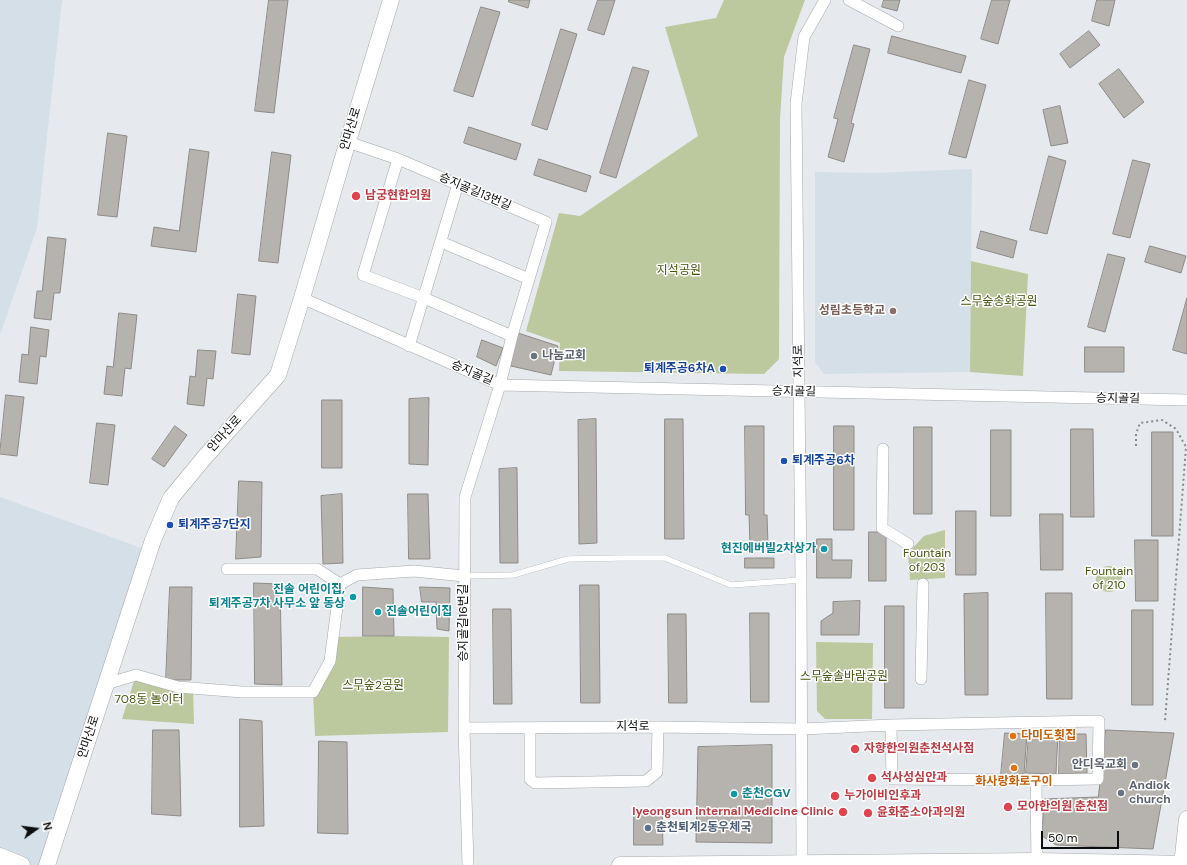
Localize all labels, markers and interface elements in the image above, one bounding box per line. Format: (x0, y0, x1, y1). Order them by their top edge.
street label: 안마산로 (338, 106, 364, 152)
street label: 승지골길13번길 (437, 170, 513, 214)
place label: 남궁현한의원 (365, 189, 431, 203)
marker: 남궁현한의원 (350, 190, 362, 202)
park label: 지석공원 (657, 264, 701, 278)
park label: 스무숲송화공원 (960, 295, 1038, 309)
place label: 성림초등학교 (819, 304, 885, 318)
marker: 성림초등학교 (888, 306, 898, 316)
street label: 지석로 (792, 344, 806, 378)
place label: 나눔교회 (542, 349, 586, 363)
marker: 나눔교회 (529, 351, 539, 361)
street label: 승지골길 (449, 358, 495, 388)
place label: 퇴계주공6차A (644, 362, 715, 376)
marker: 퇴계주공6차A (718, 364, 728, 374)
street label: 승지골길 (772, 384, 816, 400)
street label: 승지골길 (1096, 391, 1140, 407)
street label: 안마산로 (205, 413, 245, 455)
place label: 퇴계주공6차 (792, 454, 855, 468)
marker: 퇴계주공6차 (779, 456, 789, 466)
place label: 퇴계주공7단지 (178, 518, 251, 532)
marker: 퇴계주공7단지 (165, 520, 175, 530)
place label: 현진에버빌2차상가 (721, 542, 816, 556)
marker: 현진에버빌2차상가 (819, 544, 829, 554)
park label: Fountain of 203 (903, 547, 951, 575)
park label: Fountain of 210 (1085, 565, 1133, 593)
place label: 진솔 어린이집, 퇴계주공7차 사무소 앞 동상 (209, 583, 345, 611)
street label: 승지골길16번길 (457, 584, 471, 662)
marker: 진솔 어린이집, 퇴계주공7차 사무소 앞 동상 (348, 592, 358, 602)
place label: 진솔어린이집 (386, 605, 452, 619)
marker: 진솔어린이집 (373, 607, 383, 617)
park label: 스무숲솔바람공원 (800, 670, 888, 684)
park label: 스무숲2공원 (342, 679, 404, 693)
park label: 708동 놀이터 (114, 693, 184, 707)
street label: 안마산로 (75, 714, 103, 760)
street label: 지석로 (616, 720, 650, 734)
place label: 다미도횟집 (1021, 729, 1076, 743)
marker: 다미도횟집 (1008, 731, 1018, 741)
place label: 자향한의원춘천석사점 (864, 742, 974, 756)
marker: 자향한의원춘천석사점 (849, 743, 861, 755)
place label: 안디옥교회 (1072, 758, 1127, 772)
marker: 안디옥교회 (1130, 760, 1140, 770)
marker: 화사랑화로구이 (1009, 763, 1019, 773)
place label: 석사성심안과 (881, 771, 947, 785)
marker: 석사성심안과 (866, 772, 878, 784)
place label: 화사랑화로구이 (975, 775, 1053, 789)
place label: Andiok church (1129, 779, 1171, 807)
place label: 춘천CGV (742, 787, 791, 801)
marker: Andiok church (1116, 788, 1126, 798)
marker: 춘천CGV (729, 789, 739, 799)
place label: 누가이비인후과 (844, 789, 921, 803)
marker: 누가이비인후과 (829, 790, 841, 802)
place label: 모아한의원 춘천점 (1017, 800, 1108, 814)
marker: 모아한의원 춘천점 (1002, 801, 1014, 813)
place label: Iyeongsun Internal Medicine Clinic (632, 805, 834, 819)
marker: Iyeongsun Internal Medicine Clinic (837, 806, 849, 818)
place label: 윤화준소아과의원 (877, 806, 965, 820)
marker: 윤화준소아과의원 (862, 807, 874, 819)
north arrow (16, 809, 56, 849)
text: N (40, 821, 55, 832)
place label: 춘천퇴계2동우체국 (656, 821, 751, 835)
marker: 춘천퇴계2동우체국 (643, 823, 653, 833)
scale bar (1043, 823, 1121, 849)
text: 50 m (1048, 830, 1077, 846)

